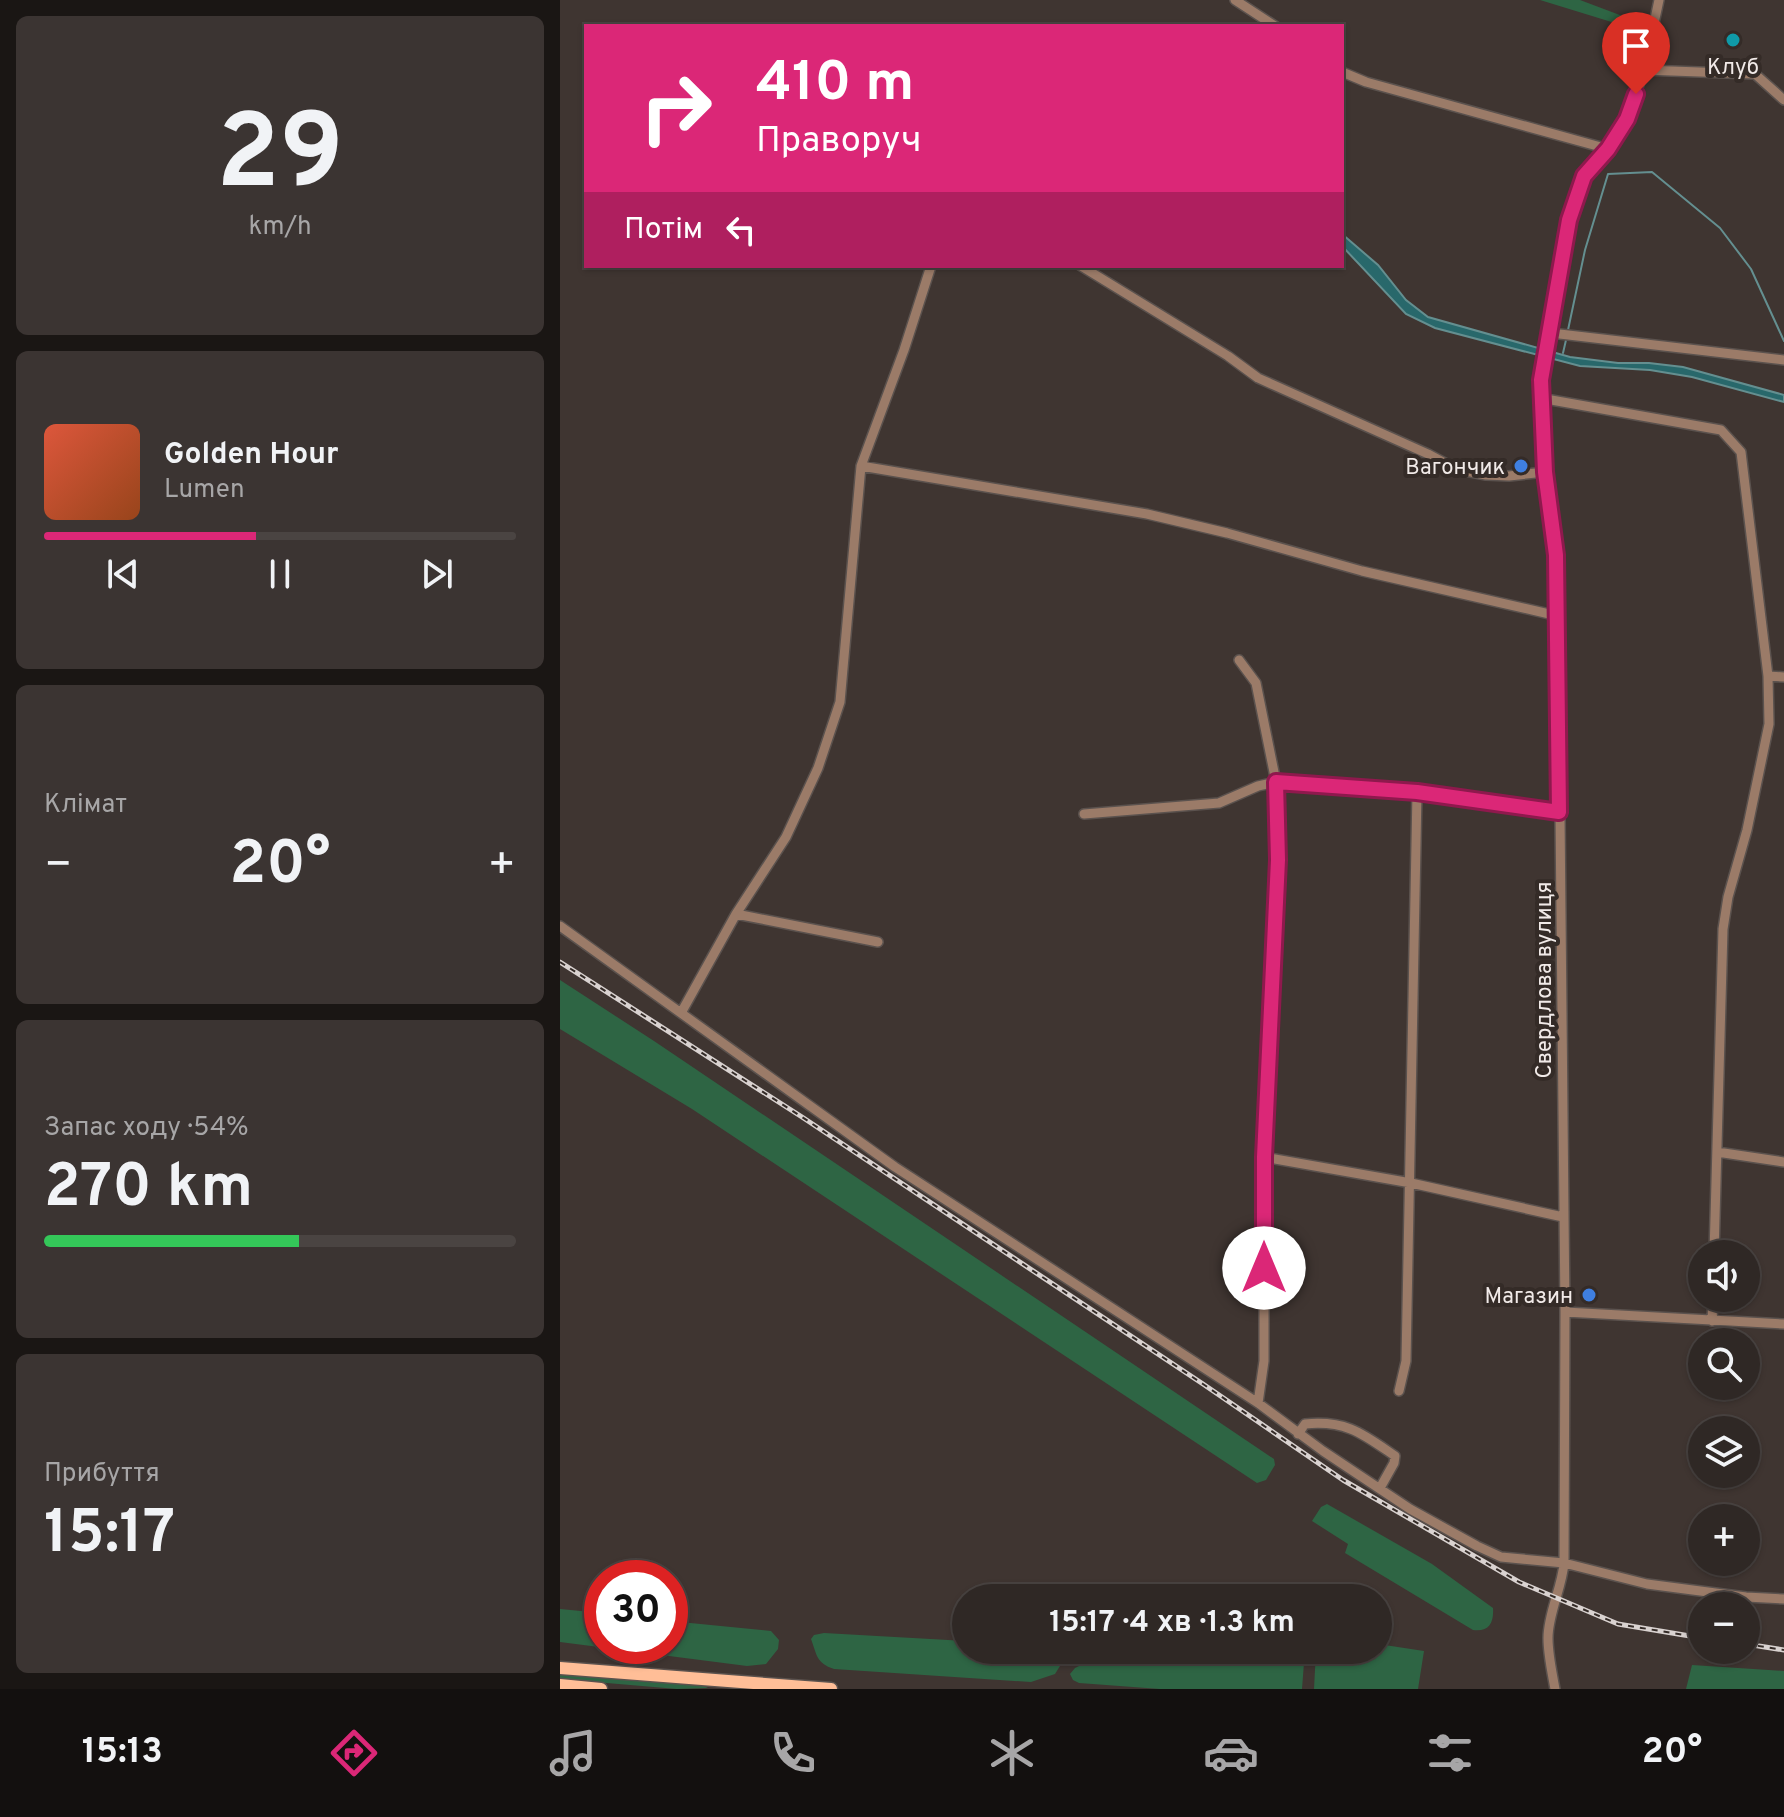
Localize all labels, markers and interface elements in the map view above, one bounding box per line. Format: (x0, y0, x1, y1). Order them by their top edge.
pin (1602, 12, 1670, 94)
icon: arrive (1614, 24, 1658, 68)
marker: Клуб (1724, 31, 1742, 49)
text: 410 m (756, 50, 914, 120)
place label: Клуб (1707, 55, 1759, 82)
icon: right (624, 56, 728, 160)
text: 29 (216, 93, 344, 225)
text: Праворуч (756, 119, 921, 165)
icon: left (719, 208, 763, 252)
text: km/h (248, 211, 312, 244)
text: Потім (624, 212, 703, 249)
text: Golden Hour (164, 437, 338, 474)
place label: Вагончик (1405, 455, 1505, 482)
marker: Вагончик (1512, 457, 1530, 475)
text: Lumen (164, 474, 245, 507)
icon: previous (101, 552, 145, 596)
icon: pause (258, 552, 302, 596)
icon: next (415, 552, 459, 596)
text: Клімат (44, 789, 127, 822)
text: 20° (229, 829, 331, 905)
text: − (44, 839, 72, 895)
text: + (488, 839, 516, 895)
street label: Свердлова вулиця (1532, 882, 1559, 1078)
text: Запас ходу · 54% (44, 1112, 249, 1145)
text: 270 km (44, 1152, 253, 1228)
position arrow (1222, 1226, 1306, 1310)
map controls (1688, 1240, 1760, 1664)
button: sound (1688, 1240, 1760, 1312)
place label: Mагазин (1485, 1284, 1573, 1311)
marker: Mагазин (1580, 1286, 1598, 1304)
button: search (1688, 1328, 1760, 1400)
button: layers (1688, 1416, 1760, 1488)
text: Прибуття (44, 1458, 160, 1491)
text: 15:17 (44, 1498, 175, 1574)
button: + (1688, 1504, 1760, 1576)
speed limit sign: 30 (584, 1560, 688, 1664)
button: − (1688, 1592, 1760, 1664)
text: 15:17 · 4 хв · 1.3 km (1049, 1605, 1295, 1642)
icon: directions (326, 1725, 382, 1781)
icon: music (545, 1725, 601, 1781)
icon: phone (765, 1725, 821, 1781)
icon: climate (984, 1725, 1040, 1781)
icon: car (1203, 1725, 1259, 1781)
icon: filters (1422, 1725, 1478, 1781)
text: 15:13 (82, 1730, 163, 1776)
text: 20° (1642, 1730, 1702, 1776)

